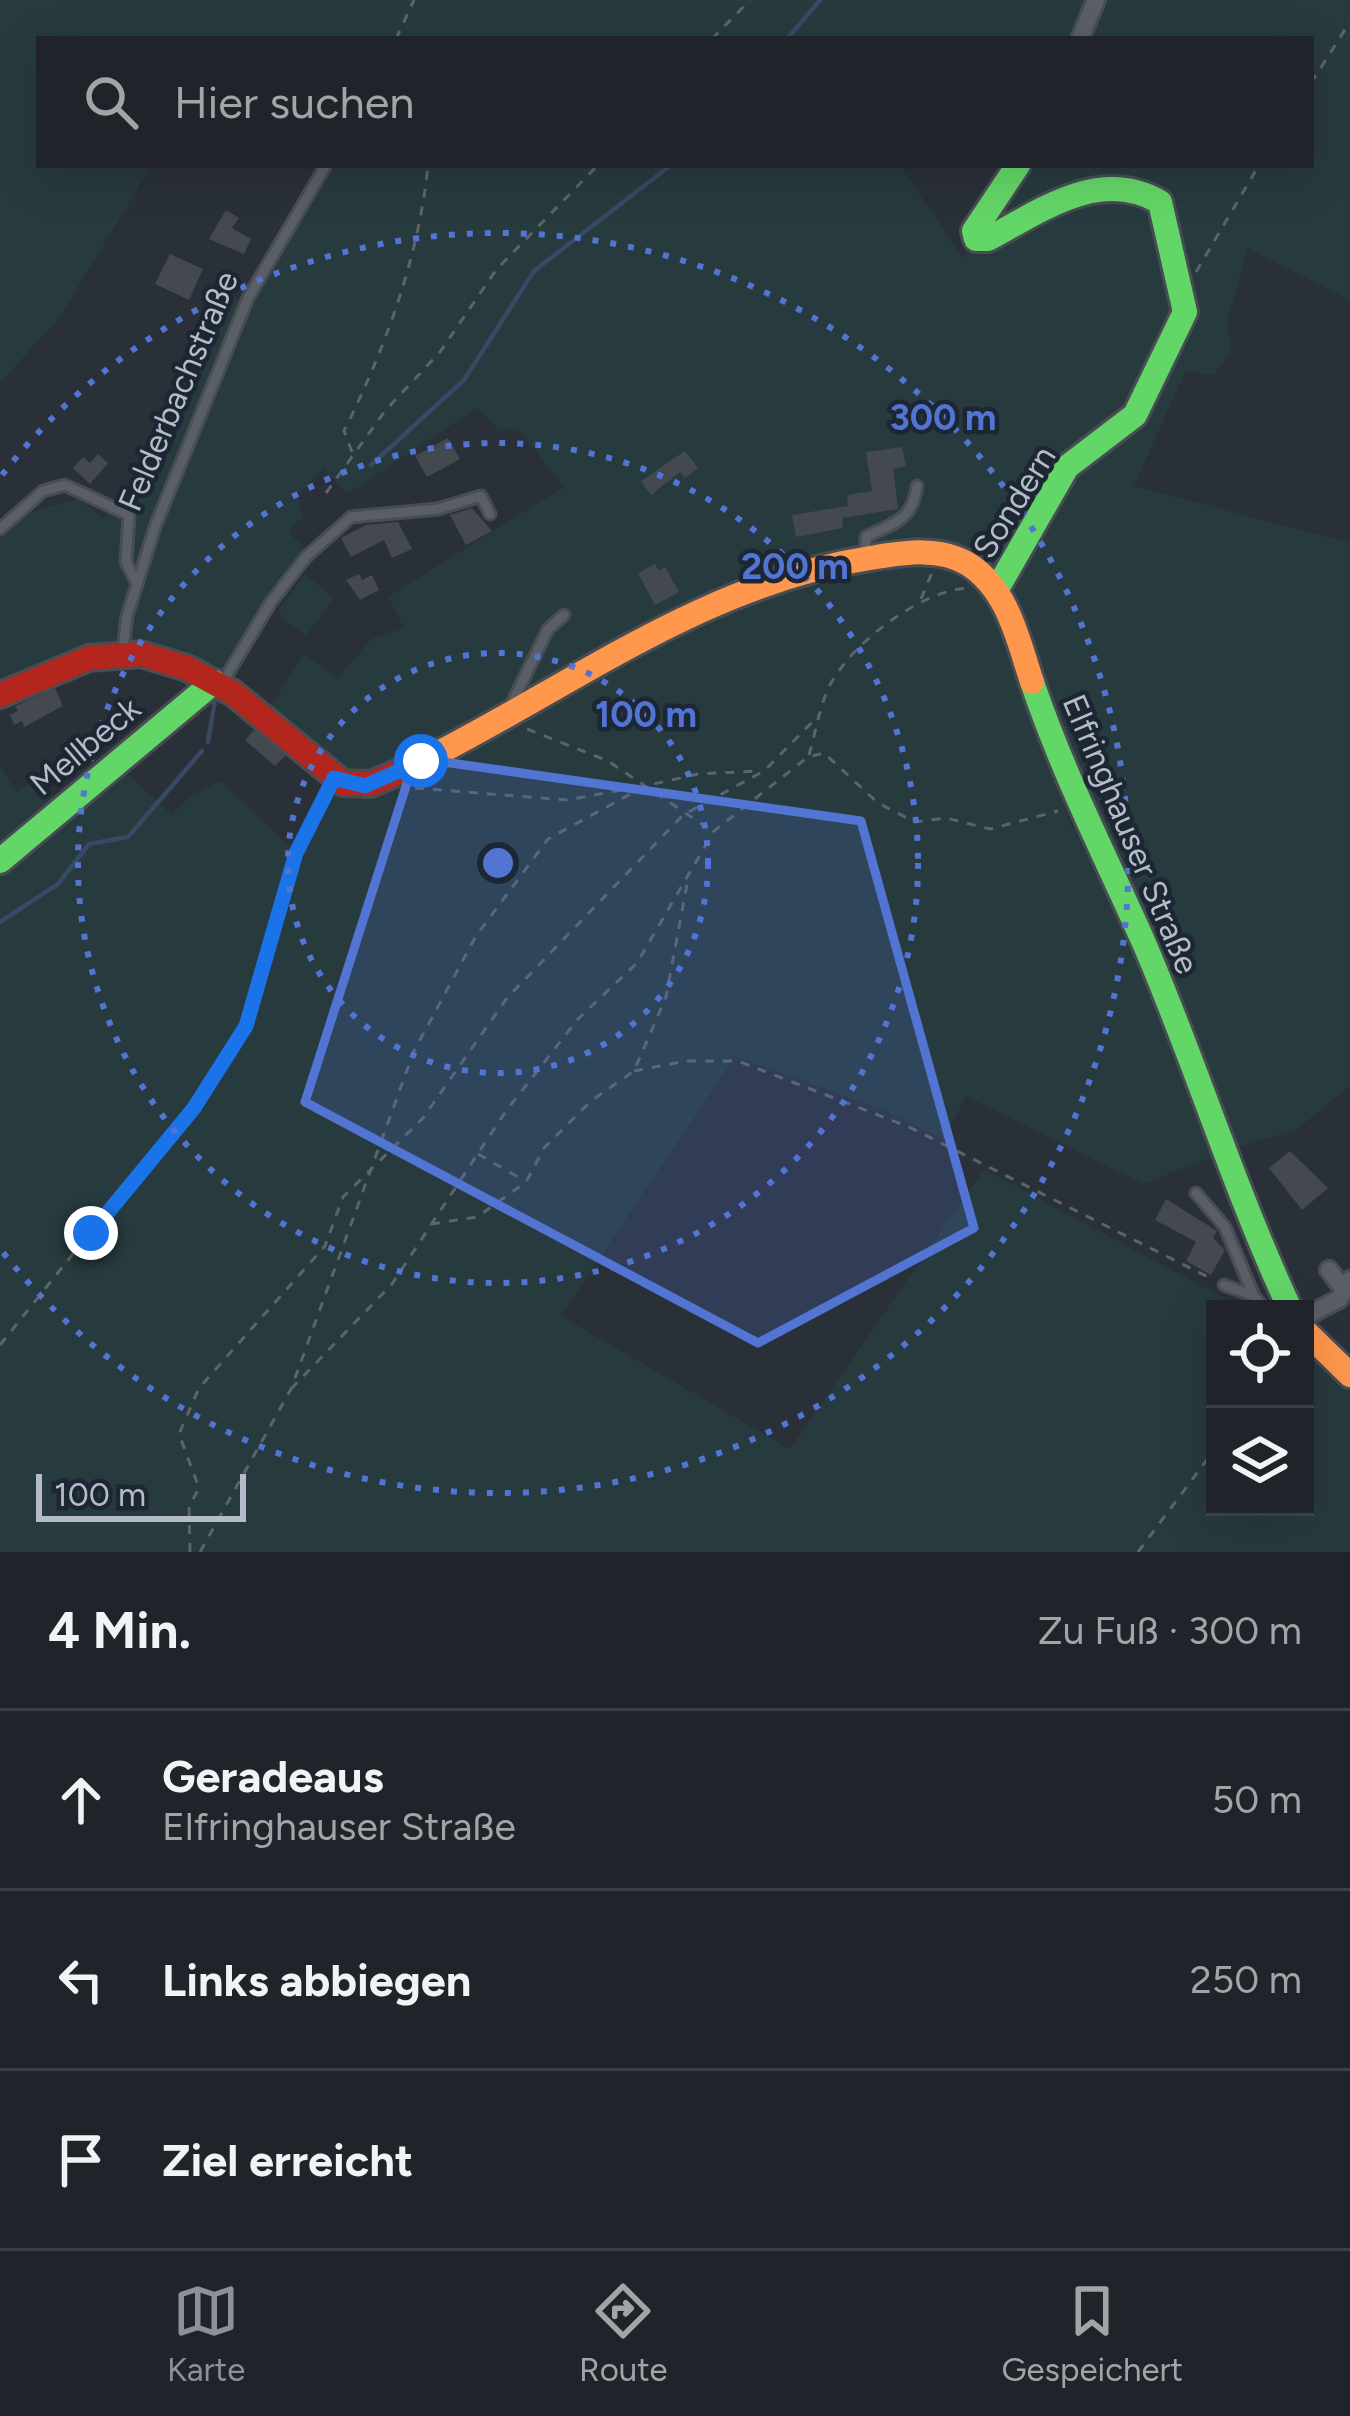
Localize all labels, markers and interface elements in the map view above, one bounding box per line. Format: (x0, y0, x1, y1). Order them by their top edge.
search box (36, 36, 1314, 168)
icon: search (78, 69, 144, 135)
text: Hier suchen (174, 75, 414, 129)
street label: Felderbachstraße (110, 265, 246, 517)
text: 300 m (890, 396, 996, 439)
street label: Sondern (964, 439, 1064, 565)
text: 200 m (741, 545, 849, 588)
street label: Mellbeck (22, 689, 148, 803)
street label: Elfringhauser Straße (1055, 689, 1207, 979)
text: 100 m (595, 693, 697, 736)
route start (394, 734, 448, 788)
centre of rings (477, 842, 519, 884)
route end (64, 1206, 118, 1260)
map controls (1206, 1300, 1314, 1516)
button: locate (1206, 1300, 1314, 1408)
button: layers (1206, 1408, 1314, 1516)
scale bar (36, 1468, 246, 1521)
text: 100 m (54, 1475, 146, 1514)
text: 4 Min. (48, 1600, 191, 1661)
text: Zu Fuß · 300 m (1038, 1607, 1302, 1654)
text: Geradeaus (162, 1749, 384, 1803)
icon: ahead (48, 1767, 114, 1833)
text: 50 m (1212, 1776, 1302, 1823)
text: Elfringhauser Straße (162, 1803, 516, 1850)
icon: left (48, 1947, 114, 2013)
text: Links abbiegen (162, 1953, 471, 2007)
text: 250 m (1190, 1956, 1302, 2003)
icon: arrive (48, 2127, 114, 2193)
text: Ziel erreicht (162, 2133, 413, 2187)
tab: Karte (167, 2278, 245, 2389)
tab: Route (579, 2278, 668, 2389)
tab: Gespeichert (1001, 2278, 1183, 2389)

